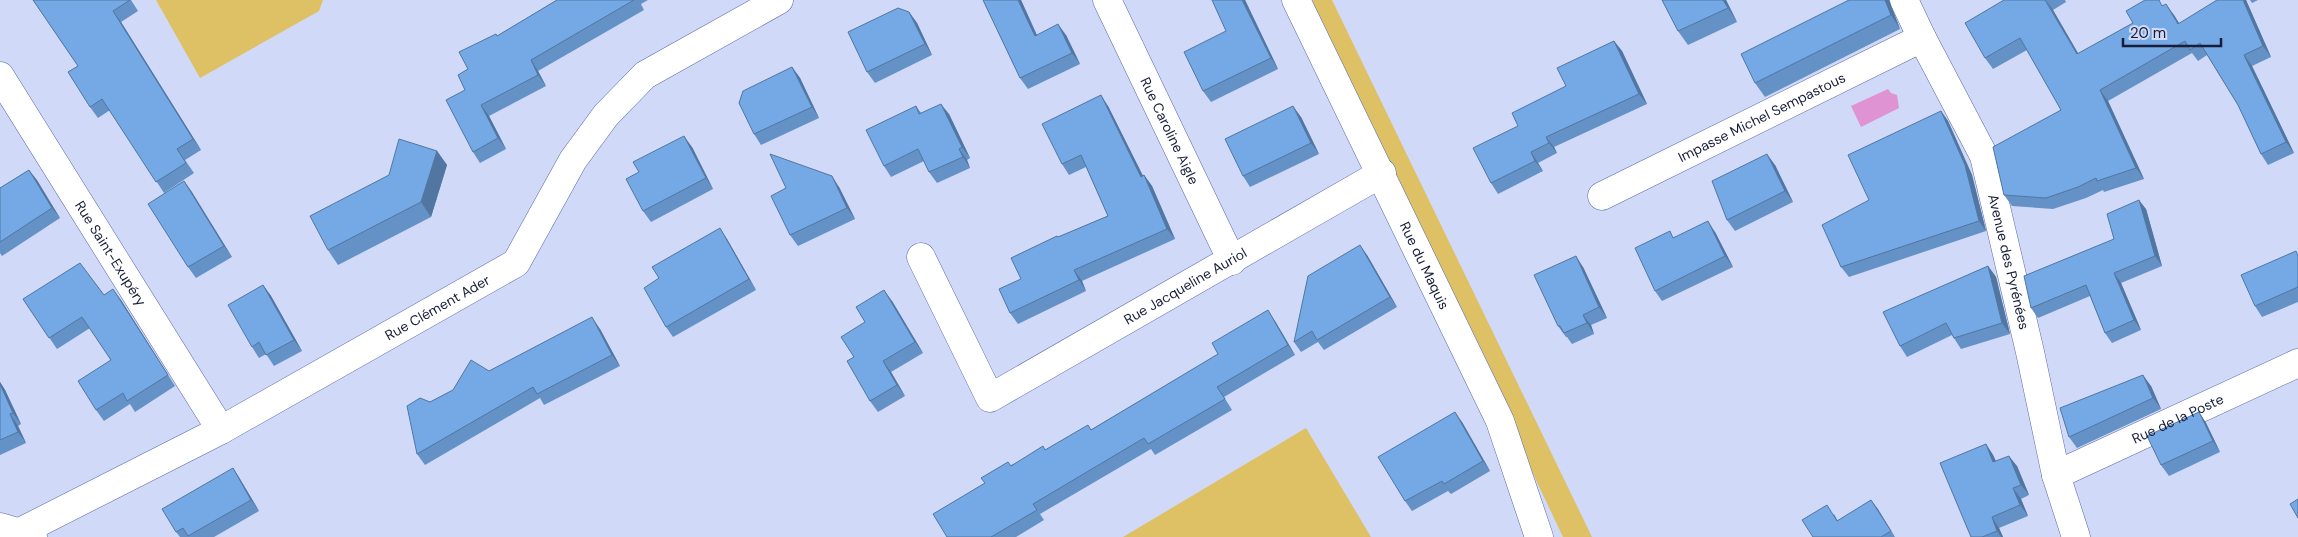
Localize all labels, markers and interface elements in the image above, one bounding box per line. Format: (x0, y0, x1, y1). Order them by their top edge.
scale bar (2123, 15, 2220, 47)
text: 20 m (2130, 23, 2166, 43)
street label: Impasse Michel Sempastous (1675, 68, 1848, 166)
street label: Rue Caroline Aigle (1136, 74, 1203, 187)
street label: Avenue des Pyrénées (1984, 192, 2033, 331)
street label: Rue Saint-Exupéry (71, 197, 150, 310)
street label: Rue du Maquis (1396, 219, 1453, 312)
street label: Rue Jacqueline Auriol (1120, 244, 1250, 328)
street label: Rue Clément Ader (382, 271, 493, 344)
street label: Rue de la Poste (2129, 390, 2226, 448)

